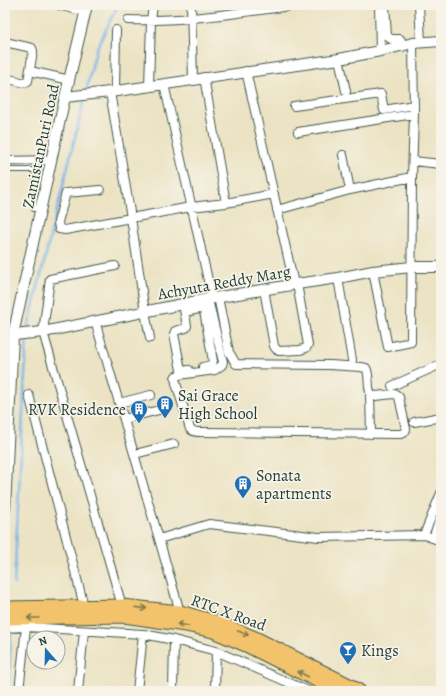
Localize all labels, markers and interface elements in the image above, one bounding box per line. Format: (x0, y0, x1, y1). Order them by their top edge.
street label: ZamistanPuri Road (17, 82, 65, 210)
street label: Achyuta Reddy Marg (155, 260, 292, 306)
place label: Sai Grace High School (178, 385, 258, 425)
building icon: Sai Grace High School (155, 394, 175, 419)
place label: RVK Residence (28, 399, 126, 421)
building icon: RVK Residence (129, 399, 149, 424)
place label: Sonata apartments (256, 465, 332, 505)
building icon: Sonata apartments (233, 474, 253, 499)
street label: RTC X Road (188, 589, 270, 637)
one-way arrow (134, 604, 147, 612)
one-way arrow (27, 614, 40, 622)
one-way arrow (177, 620, 190, 628)
north arrow (26, 630, 66, 670)
one-way arrow (237, 630, 249, 638)
text: N (36, 633, 49, 649)
bar icon: Kings (338, 640, 358, 665)
place label: Kings (361, 640, 399, 662)
one-way arrow (297, 669, 309, 677)

